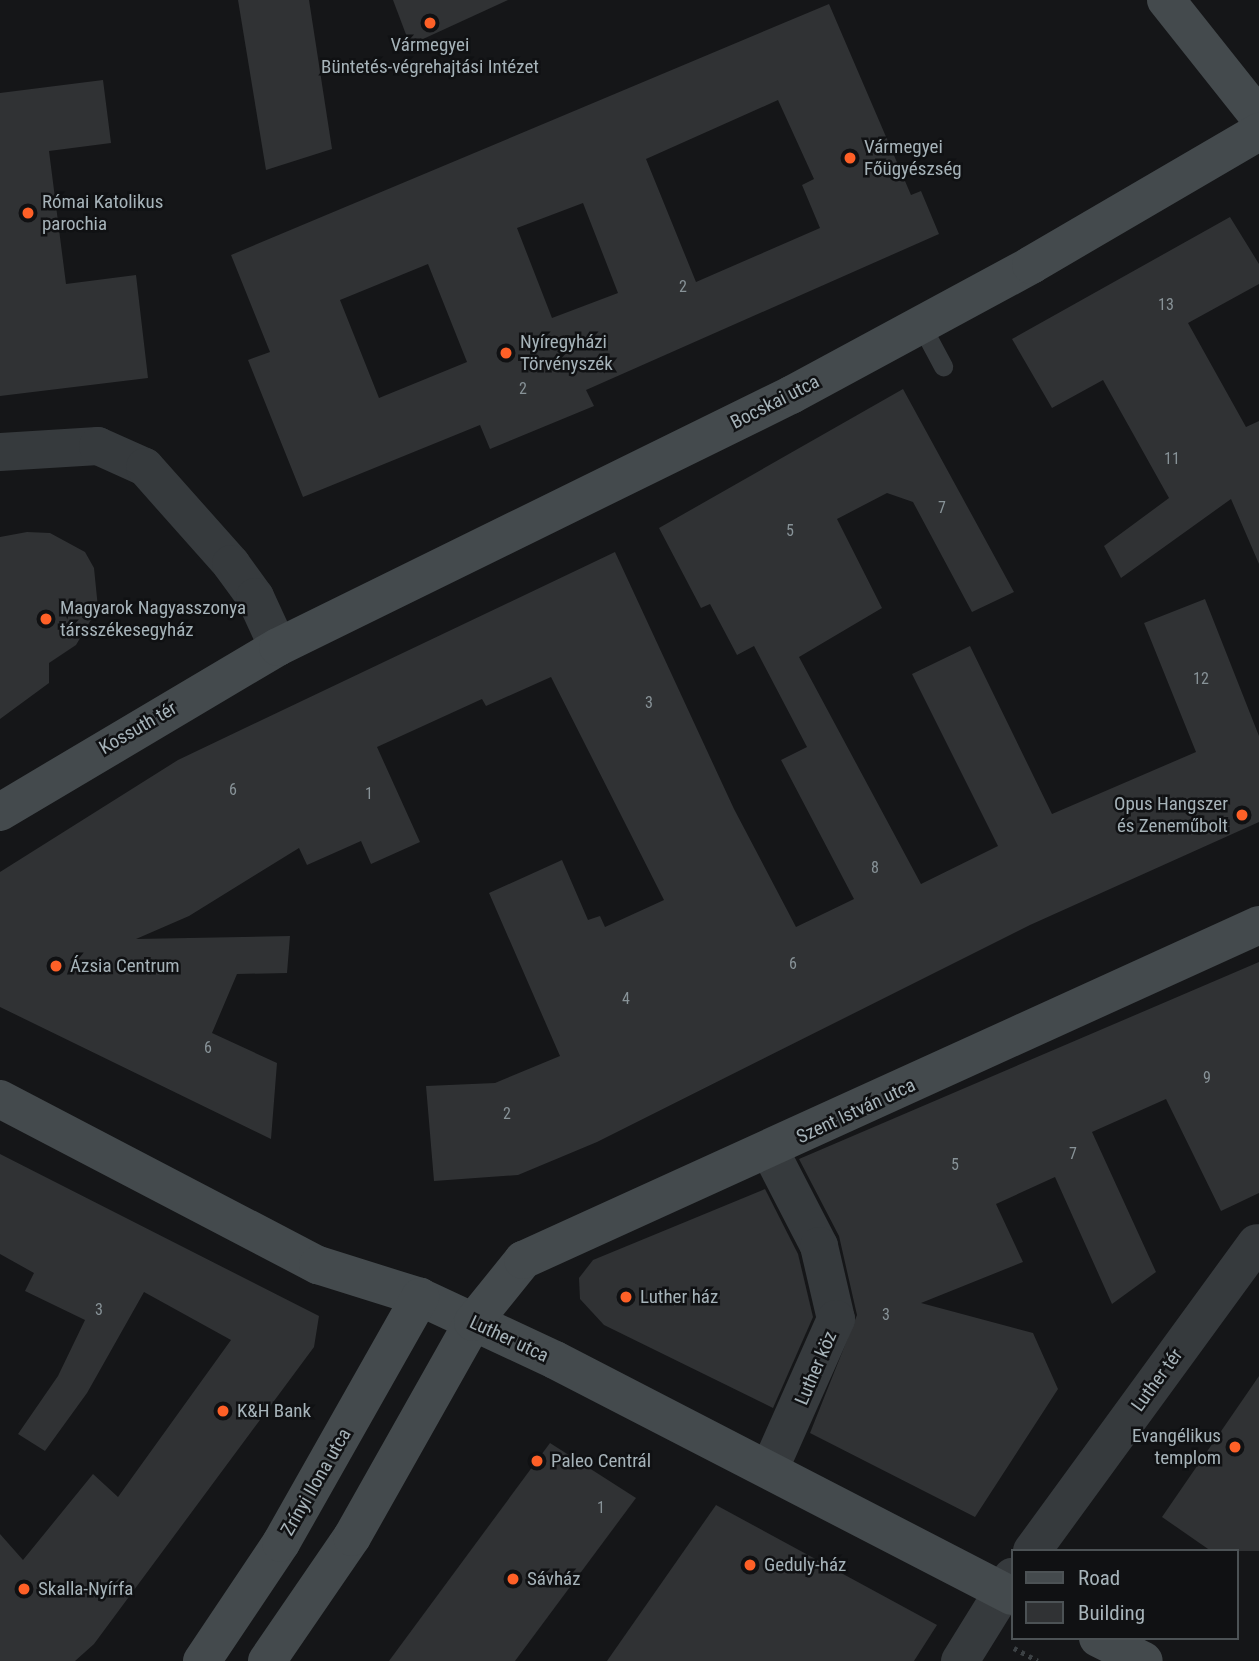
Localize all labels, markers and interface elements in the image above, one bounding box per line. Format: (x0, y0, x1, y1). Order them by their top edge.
marker: Vármegyei Büntetés-végrehajtási Intézet (422, 15, 438, 31)
place label: Vármegyei Büntetés-végrehajtási Intézet (321, 34, 539, 78)
place label: Vármegyei Főügyészség (864, 136, 962, 180)
marker: Vármegyei Főügyészség (842, 150, 858, 166)
place label: Római Katolikus parochia (42, 191, 163, 235)
marker: Római Katolikus parochia (20, 205, 36, 221)
house number: 2 (679, 277, 687, 297)
house number: 13 (1158, 295, 1174, 315)
place label: Nyíregyházi Törvényszék (520, 331, 613, 375)
marker: Nyíregyházi Törvényszék (498, 345, 514, 361)
street label: Bocskai utca (727, 370, 823, 434)
house number: 2 (519, 379, 527, 399)
house number: 11 (1164, 449, 1180, 469)
house number: 7 (938, 498, 946, 518)
house number: 5 (786, 521, 794, 541)
place label: Magyarok Nagyasszonya társszékesegyház (60, 597, 246, 641)
marker: Magyarok Nagyasszonya társszékesegyház (38, 611, 54, 627)
house number: 12 (1193, 669, 1209, 689)
house number: 3 (645, 693, 653, 713)
street label: Kossuth tér (95, 697, 181, 759)
house number: 6 (229, 780, 237, 800)
house number: 1 (365, 784, 373, 804)
place label: Opus Hangszer és Zeneműbolt (1114, 793, 1228, 837)
marker: Opus Hangszer és Zeneműbolt (1234, 807, 1250, 823)
house number: 8 (871, 858, 879, 878)
house number: 6 (789, 954, 797, 974)
place label: Ázsia Centrum (70, 955, 180, 977)
marker: Ázsia Centrum (48, 958, 64, 974)
house number: 4 (622, 989, 630, 1009)
house number: 6 (204, 1038, 212, 1058)
house number: 9 (1203, 1068, 1211, 1088)
street label: Szent István utca (793, 1074, 919, 1148)
house number: 2 (503, 1104, 511, 1124)
house number: 7 (1069, 1144, 1077, 1164)
house number: 5 (951, 1155, 959, 1175)
place label: Luther ház (640, 1286, 718, 1308)
marker: Luther ház (618, 1289, 634, 1305)
house number: 3 (95, 1300, 103, 1320)
house number: 3 (882, 1305, 890, 1325)
street label: Luther utca (466, 1311, 552, 1367)
street label: Luther köz (790, 1328, 842, 1408)
street label: Luther tér (1127, 1344, 1187, 1416)
place label: K&H Bank (237, 1400, 311, 1422)
marker: K&H Bank (215, 1403, 231, 1419)
street label: Zrínyi Ilona utca (276, 1424, 356, 1540)
place label: Evangélikus templom (1132, 1425, 1221, 1469)
marker: Evangélikus templom (1227, 1439, 1243, 1455)
place label: Paleo Centrál (551, 1450, 651, 1472)
marker: Paleo Centrál (529, 1453, 545, 1469)
house number: 1 (597, 1498, 605, 1518)
legend (1010, 1549, 1238, 1640)
place label: Geduly-ház (764, 1554, 846, 1576)
marker: Geduly-ház (742, 1557, 758, 1573)
text: Road (1078, 1566, 1120, 1590)
place label: Sávház (527, 1568, 581, 1590)
marker: Sávház (505, 1571, 521, 1587)
place label: Skalla-Nyírfa (38, 1578, 133, 1600)
marker: Skalla-Nyírfa (16, 1581, 32, 1597)
text: Building (1078, 1601, 1145, 1625)

